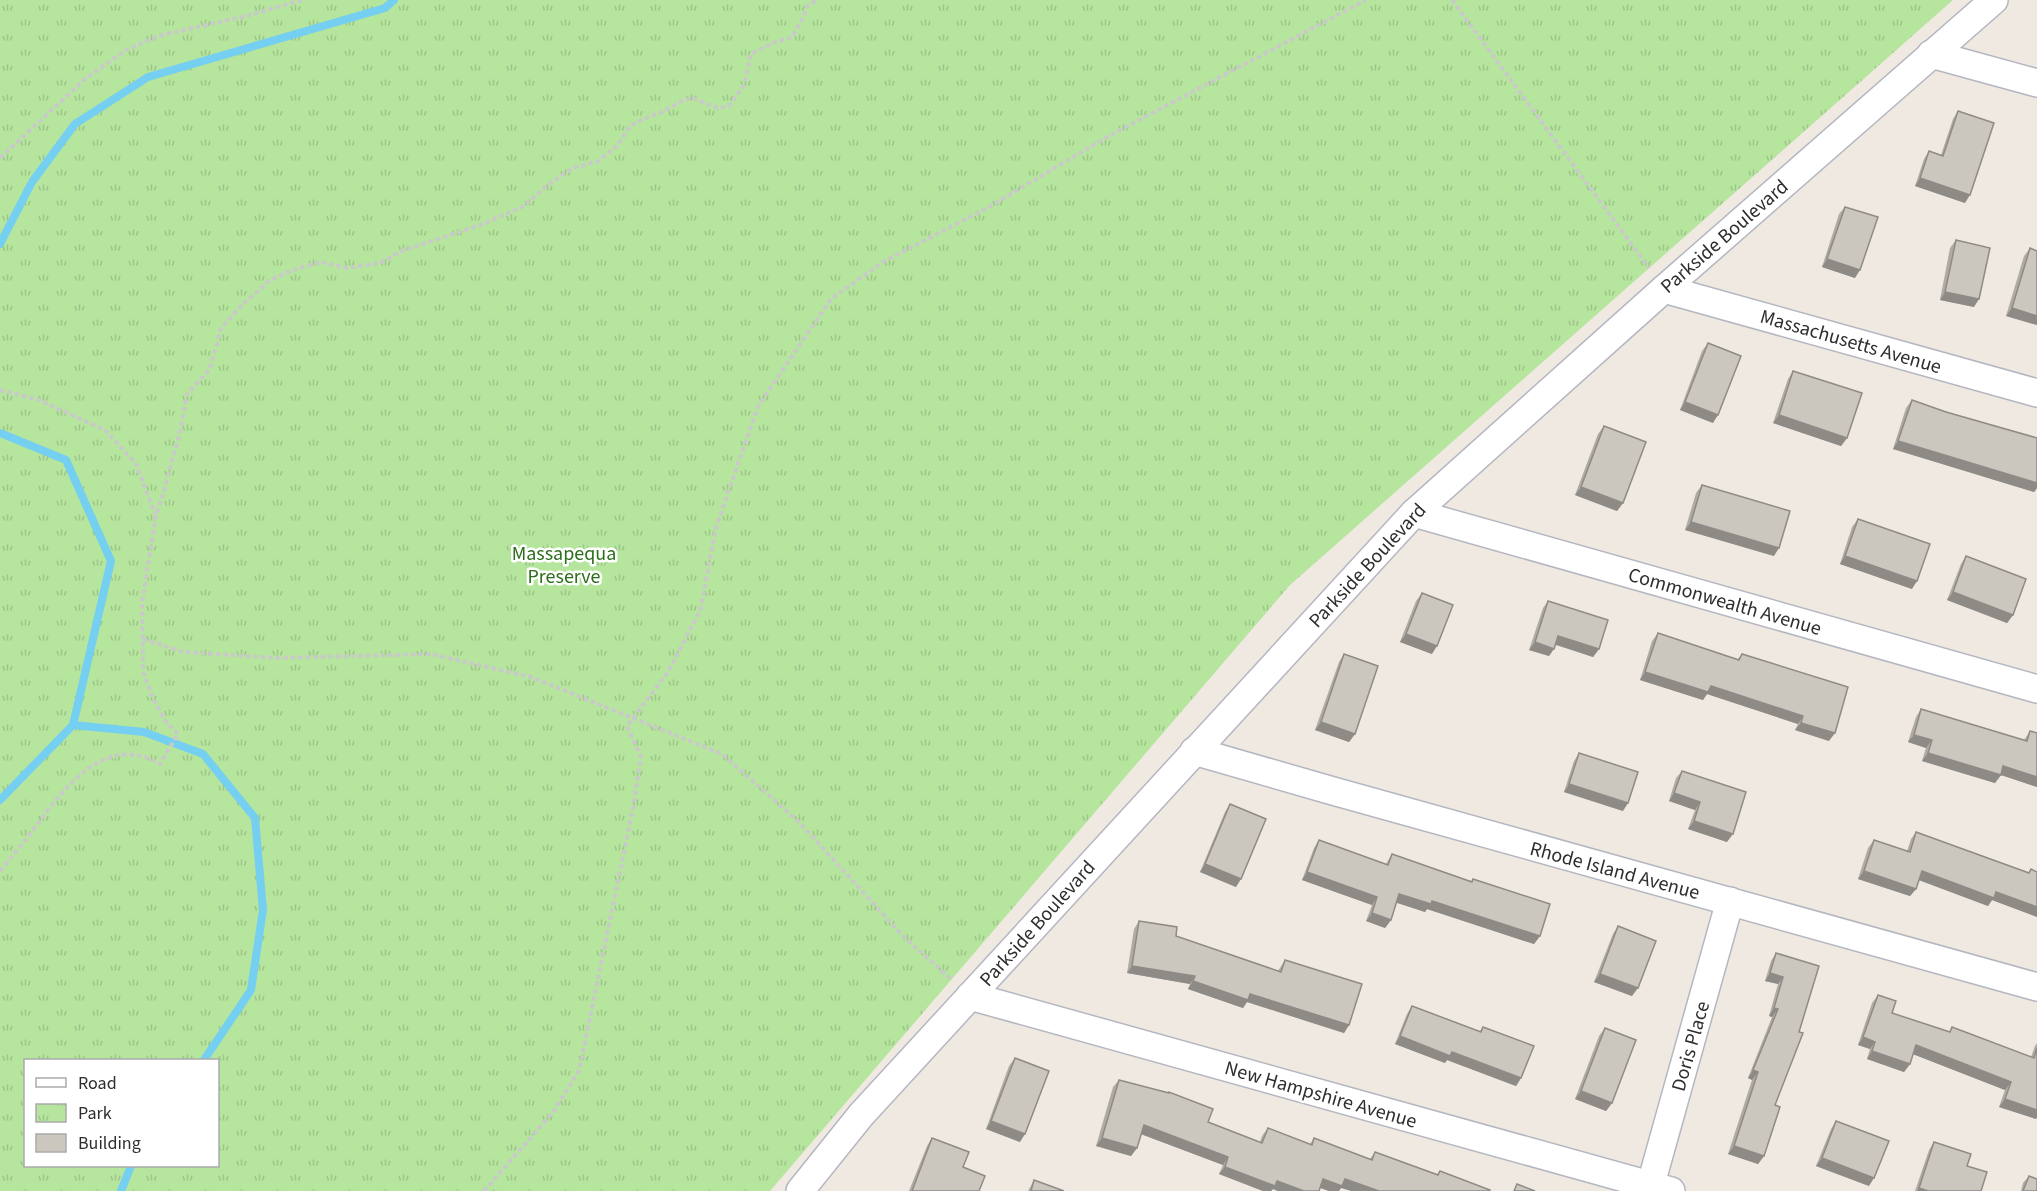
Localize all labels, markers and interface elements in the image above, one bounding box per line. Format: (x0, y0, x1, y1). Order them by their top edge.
street label: Parkside Boulevard (1655, 173, 1795, 300)
street label: Massachusetts Avenue (1757, 303, 1945, 381)
street label: Parkside Boulevard (1303, 497, 1433, 634)
park label: Massapequa Preserve (512, 540, 616, 591)
street label: Commonwealth Avenue (1625, 561, 1825, 643)
street label: Rhode Island Avenue (1527, 835, 1703, 907)
street label: Parkside Boulevard (973, 854, 1102, 993)
street label: Doris Place (1665, 998, 1717, 1095)
street label: New Hampshire Avenue (1221, 1054, 1420, 1136)
legend (24, 1059, 219, 1167)
text: Road (78, 1071, 117, 1096)
text: Park (78, 1101, 112, 1126)
text: Building (78, 1131, 141, 1156)

